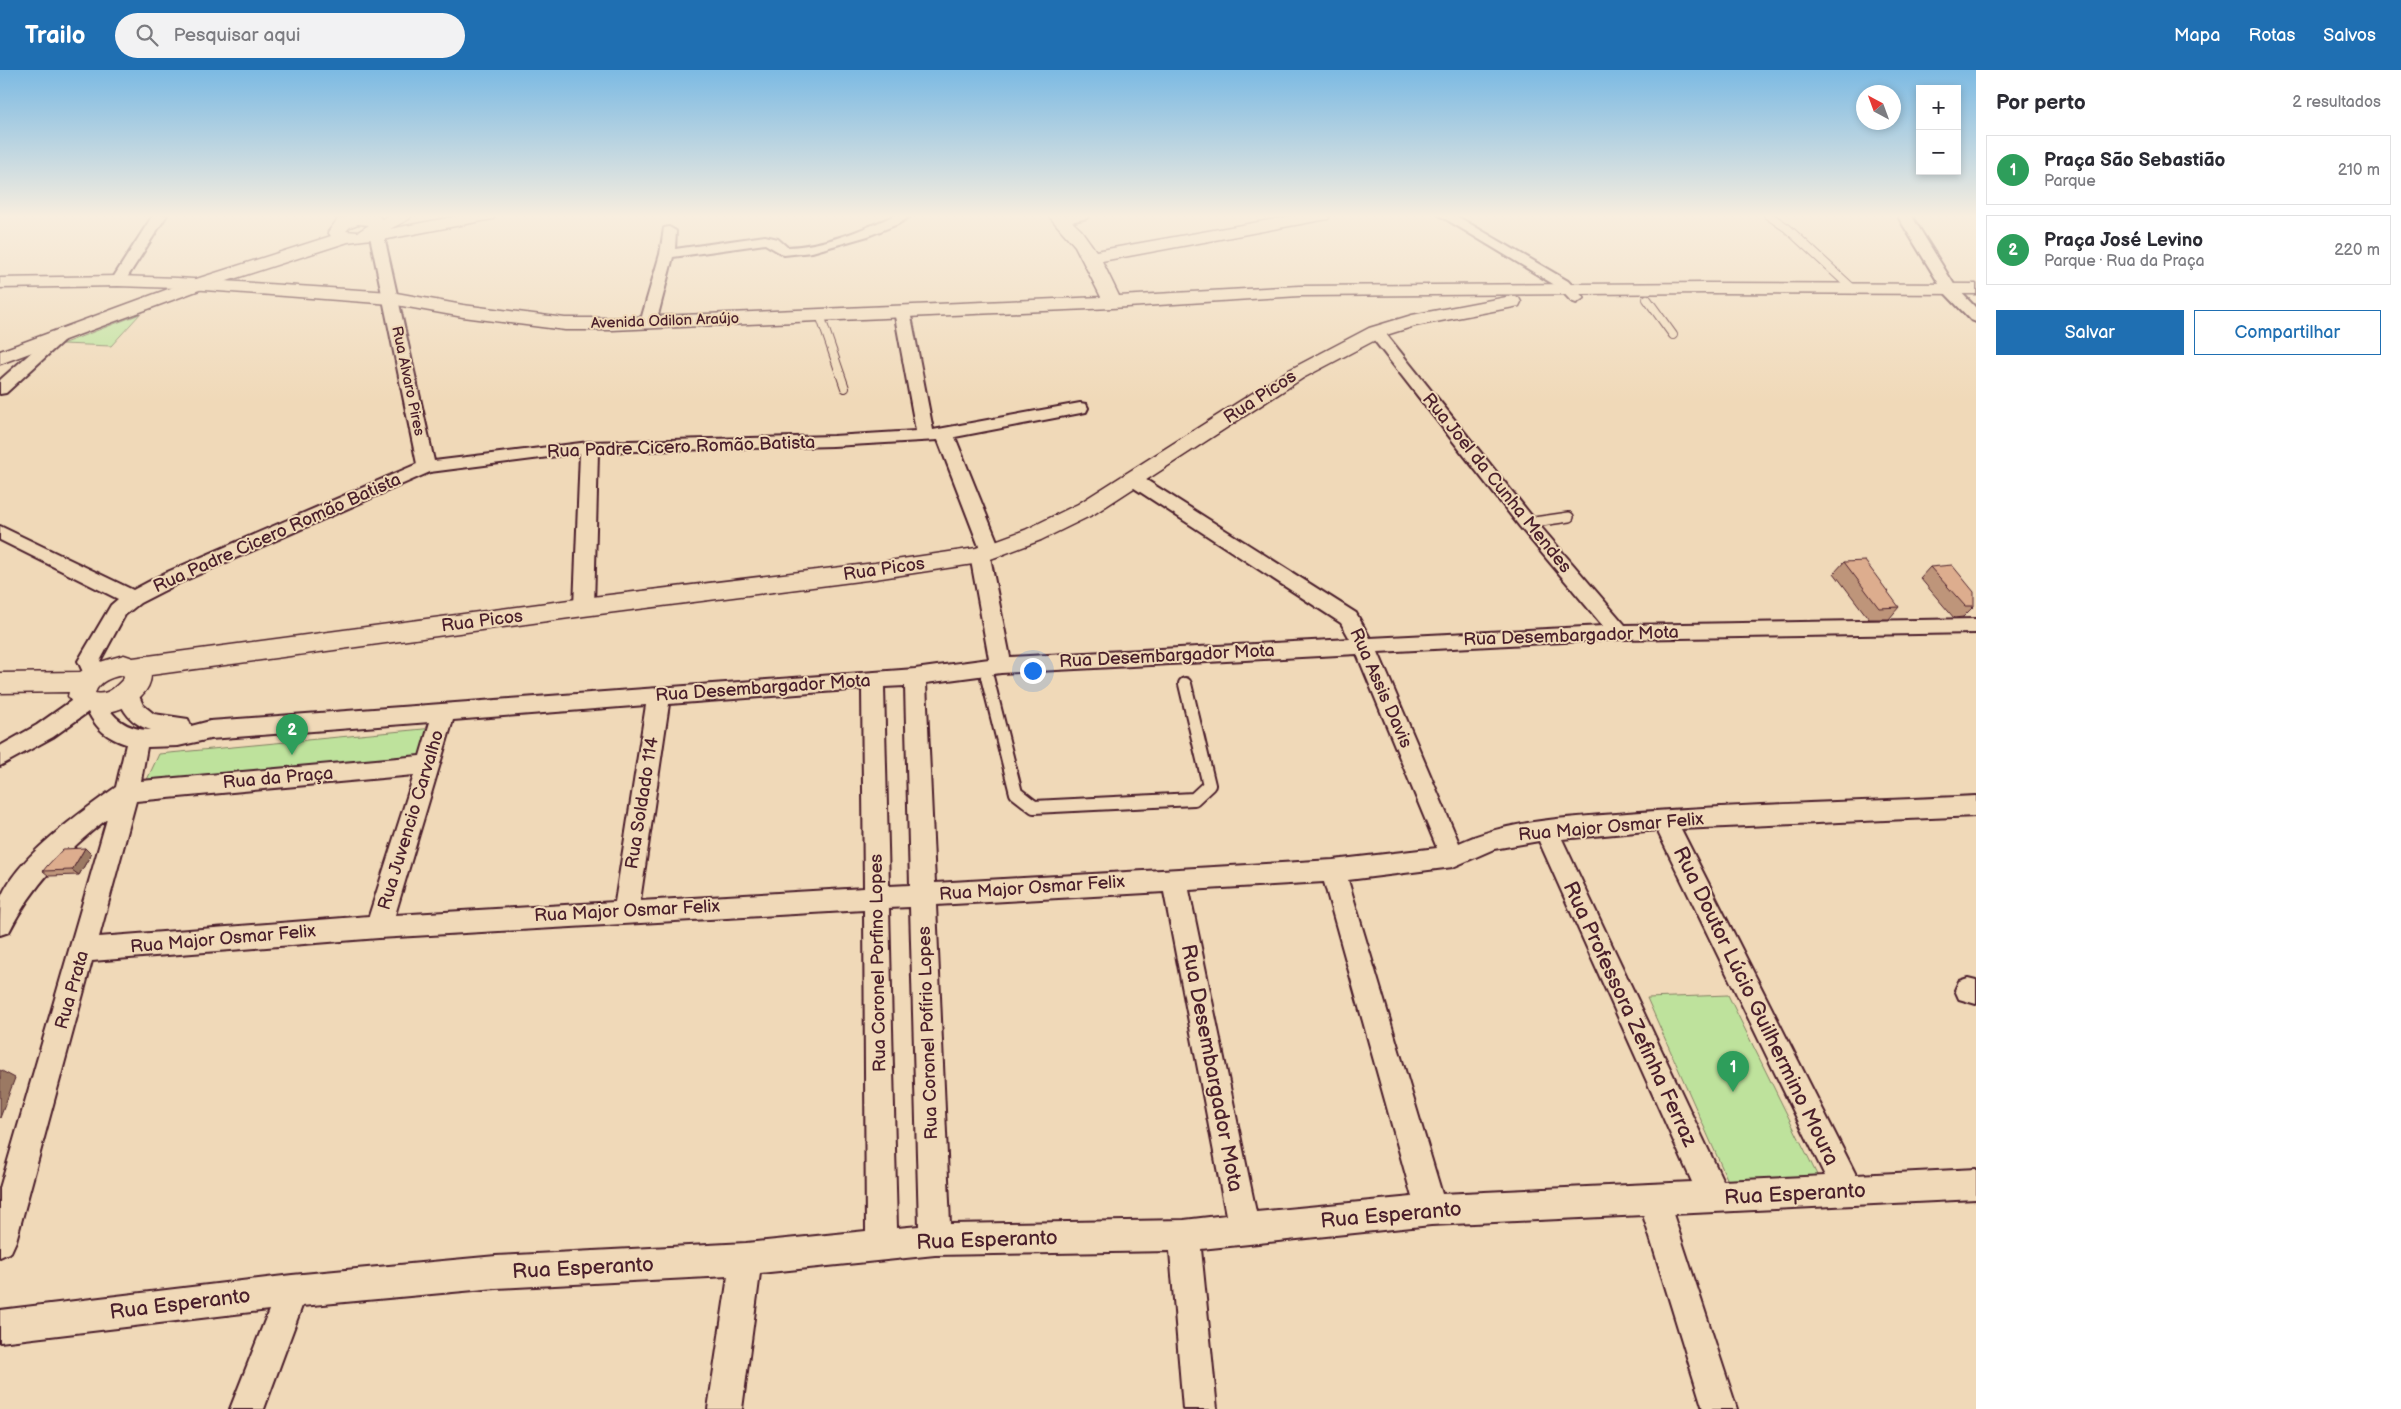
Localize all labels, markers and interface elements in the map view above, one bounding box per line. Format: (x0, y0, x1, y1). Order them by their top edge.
search box (115, 13, 465, 58)
text: Trailo (25, 21, 85, 50)
icon: search (133, 21, 161, 49)
text: Pesquisar aqui (173, 24, 300, 47)
text: Mapa (2174, 25, 2220, 46)
text: Rotas (2248, 25, 2295, 46)
text: Salvos (2323, 25, 2376, 46)
north arrow (1856, 85, 1901, 130)
map controls (1916, 85, 1961, 175)
button: + (1916, 85, 1961, 130)
text: Por perto (1996, 90, 2086, 115)
text: 2 resultados (2292, 93, 2381, 112)
button: − (1916, 130, 1961, 175)
text: Praça São Sebastião (2044, 149, 2225, 172)
text: 1 (2010, 161, 2016, 180)
text: 210 m (2338, 161, 2380, 180)
text: Parque (2044, 172, 2096, 191)
text: Praça José Levino (2044, 229, 2203, 252)
text: 2 (2008, 241, 2018, 260)
text: 220 m (2334, 241, 2380, 260)
text: Parque · Rua da Praça (2044, 252, 2204, 271)
street label: Avenida Odilon Araújo (590, 309, 740, 333)
button: Salvar (1996, 310, 2184, 355)
button: Compartilhar (2194, 310, 2381, 355)
street label: Rua Alvaro Pires (387, 324, 429, 438)
street label: Rua Picos (1220, 366, 1300, 428)
street label: Rua Joel da Cunha Mendes (1418, 389, 1576, 577)
street label: Rua Padre Cicero Romão Batista (546, 432, 816, 462)
street label: Rua Padre Cicero Romão Batista (150, 469, 404, 597)
street label: Rua Picos (842, 553, 926, 585)
street label: Rua Picos (440, 606, 524, 636)
street label: Rua Desembargador Mota (1463, 622, 1679, 650)
street label: Rua Assis Davis (1345, 625, 1417, 751)
street label: Rua Desembargador Mota (1059, 640, 1275, 672)
your location (1020, 658, 1046, 684)
street label: Rua Desembargador Mota (655, 670, 871, 706)
pin: 2 (276, 714, 308, 755)
street label: Rua Juvencio Carvalho (374, 728, 448, 912)
street label: Rua Soldado 114 (621, 735, 663, 870)
street label: Rua da Praça (222, 763, 334, 793)
street label: Rua Major Osmar Felix (1517, 808, 1705, 846)
street label: Rua Doutor Lúcio Guilhermino Moura (1668, 842, 1844, 1170)
street label: Rua Coronel Porfino Lopes (866, 854, 890, 1072)
street label: Rua Major Osmar Felix (938, 871, 1126, 905)
street label: Rua Professora Zefinha Ferraz (1557, 878, 1703, 1151)
street label: Rua Major Osmar Felix (534, 896, 721, 926)
street label: Rua Major Osmar Felix (129, 920, 317, 958)
street label: Rua Coronel Pofírio Lopes (914, 926, 942, 1140)
street label: Rua Desembargador Mota (1176, 942, 1248, 1194)
street label: Rua Prata (51, 948, 93, 1032)
pin: 1 (1717, 1051, 1749, 1092)
street label: Rua Esperanto (1724, 1178, 1866, 1210)
street label: Rua Esperanto (1319, 1196, 1463, 1234)
street label: Rua Esperanto (916, 1225, 1058, 1255)
street label: Rua Esperanto (512, 1252, 654, 1284)
street label: Rua Esperanto (108, 1283, 252, 1325)

